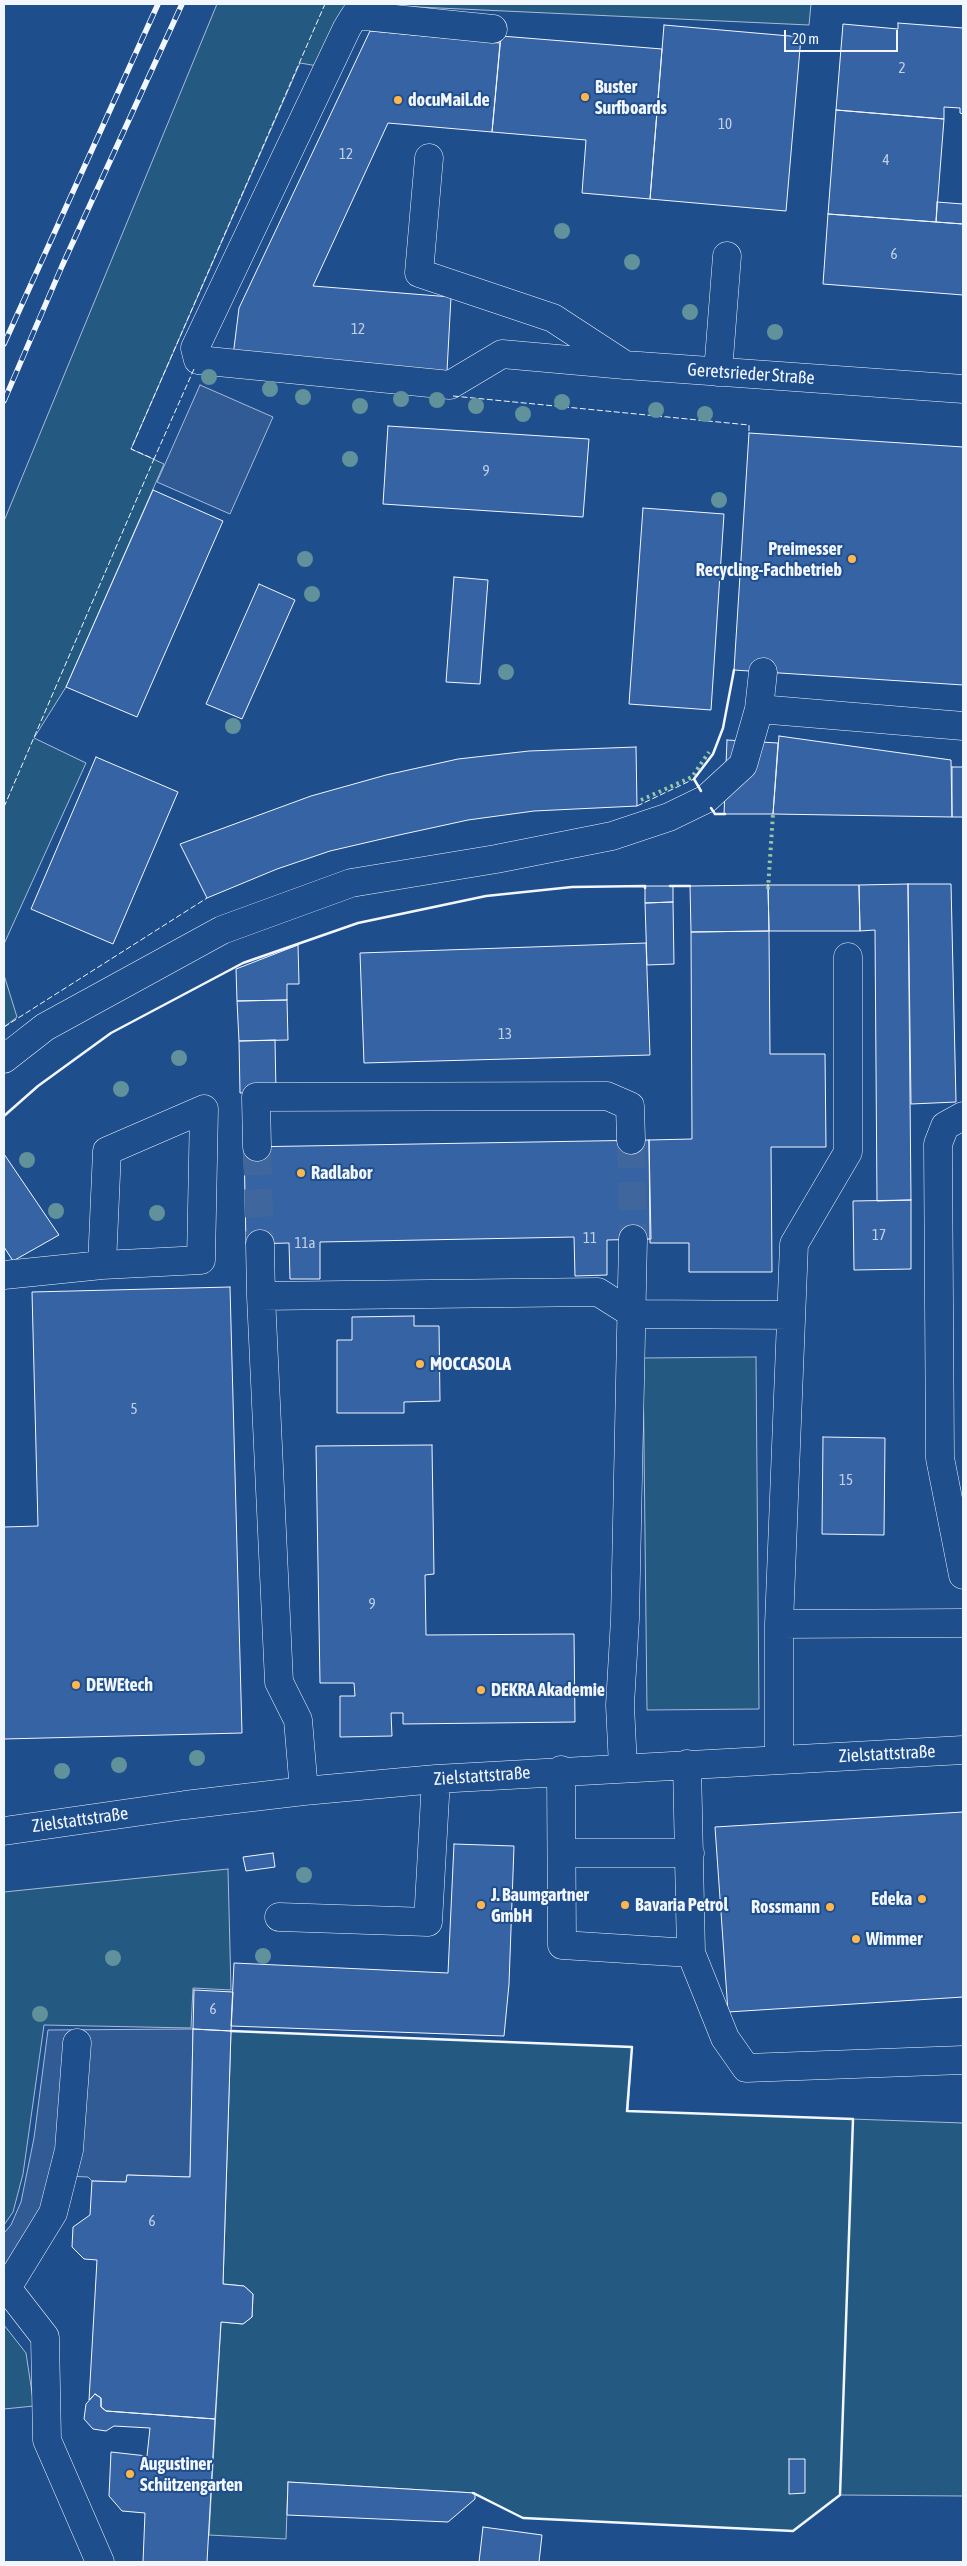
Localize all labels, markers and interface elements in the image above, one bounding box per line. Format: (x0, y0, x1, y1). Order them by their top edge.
scale bar (787, 20, 901, 52)
text: 20 m (792, 30, 819, 47)
house number: 2 (898, 59, 906, 77)
place label: Buster Surfboards (595, 76, 667, 118)
place label: docuMail.de (408, 89, 490, 111)
marker: Buster Surfboards (579, 91, 591, 103)
marker: docuMail.de (392, 94, 404, 106)
house number: 10 (718, 115, 732, 133)
house number: 12 (339, 145, 353, 163)
house number: 4 (882, 151, 890, 169)
house number: 6 (890, 245, 898, 263)
house number: 12 (351, 320, 365, 338)
street label: Geretsrieder Straße (687, 359, 815, 389)
house number: 9 (482, 462, 490, 480)
place label: Preimesser Recycling-Fachbetrieb (696, 538, 842, 580)
marker: Preimesser Recycling-Fachbetrieb (846, 553, 858, 565)
house number: 13 (498, 1025, 512, 1043)
place label: Radlabor (311, 1162, 372, 1184)
marker: Radlabor (295, 1167, 307, 1179)
house number: 17 (872, 1226, 886, 1244)
house number: 11 (583, 1229, 597, 1247)
house number: 11a (294, 1234, 316, 1252)
place label: MOCCASOLA (430, 1353, 511, 1375)
marker: MOCCASOLA (414, 1358, 426, 1370)
house number: 5 (130, 1400, 138, 1418)
house number: 15 (839, 1471, 853, 1489)
house number: 9 (368, 1595, 376, 1613)
place label: DEWEtech (86, 1674, 153, 1696)
marker: DEWEtech (70, 1679, 82, 1691)
place label: DEKRA Akademie (491, 1679, 605, 1701)
marker: DEKRA Akademie (475, 1684, 487, 1696)
street label: Zielstattstraße (838, 1741, 936, 1767)
street label: Zielstattstraße (433, 1762, 531, 1790)
street label: Zielstattstraße (30, 1803, 130, 1837)
place label: J. Baumgartner GmbH (491, 1884, 589, 1926)
place label: Edeka (871, 1888, 912, 1910)
marker: Edeka (916, 1893, 928, 1905)
place label: Bavaria Petrol (635, 1894, 728, 1916)
place label: Rossmann (751, 1896, 820, 1918)
marker: J. Baumgartner GmbH (475, 1899, 487, 1911)
marker: Bavaria Petrol (619, 1899, 631, 1911)
marker: Rossmann (824, 1901, 836, 1913)
place label: Wimmer (866, 1928, 923, 1950)
marker: Wimmer (850, 1933, 862, 1945)
house number: 6 (209, 2000, 217, 2018)
house number: 6 (148, 2212, 156, 2230)
place label: Augustiner Schützengarten (140, 2453, 243, 2496)
marker: Augustiner Schützengarten (124, 2468, 136, 2480)

